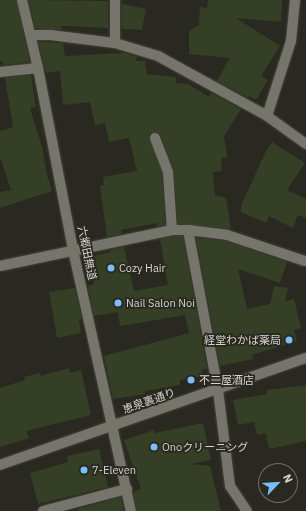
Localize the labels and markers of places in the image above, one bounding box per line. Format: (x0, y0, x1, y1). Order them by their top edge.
place label: Cozy Hair (119, 261, 166, 275)
marker: Cozy Hair (106, 263, 116, 273)
place label: Nail Salon Noi (126, 296, 195, 310)
marker: Nail Salon Noi (113, 298, 123, 308)
place label: 経堂わかば薬局 (204, 333, 281, 347)
marker: 経堂わかば薬局 (284, 335, 294, 345)
place label: 不二屋酒店 (199, 373, 254, 387)
marker: 不二屋酒店 (186, 375, 196, 385)
place label: Onoクリーニング (162, 440, 248, 454)
marker: Onoクリーニング (149, 442, 159, 452)
place label: 7-Eleven (92, 463, 136, 477)
marker: 7-Eleven (79, 465, 89, 475)

